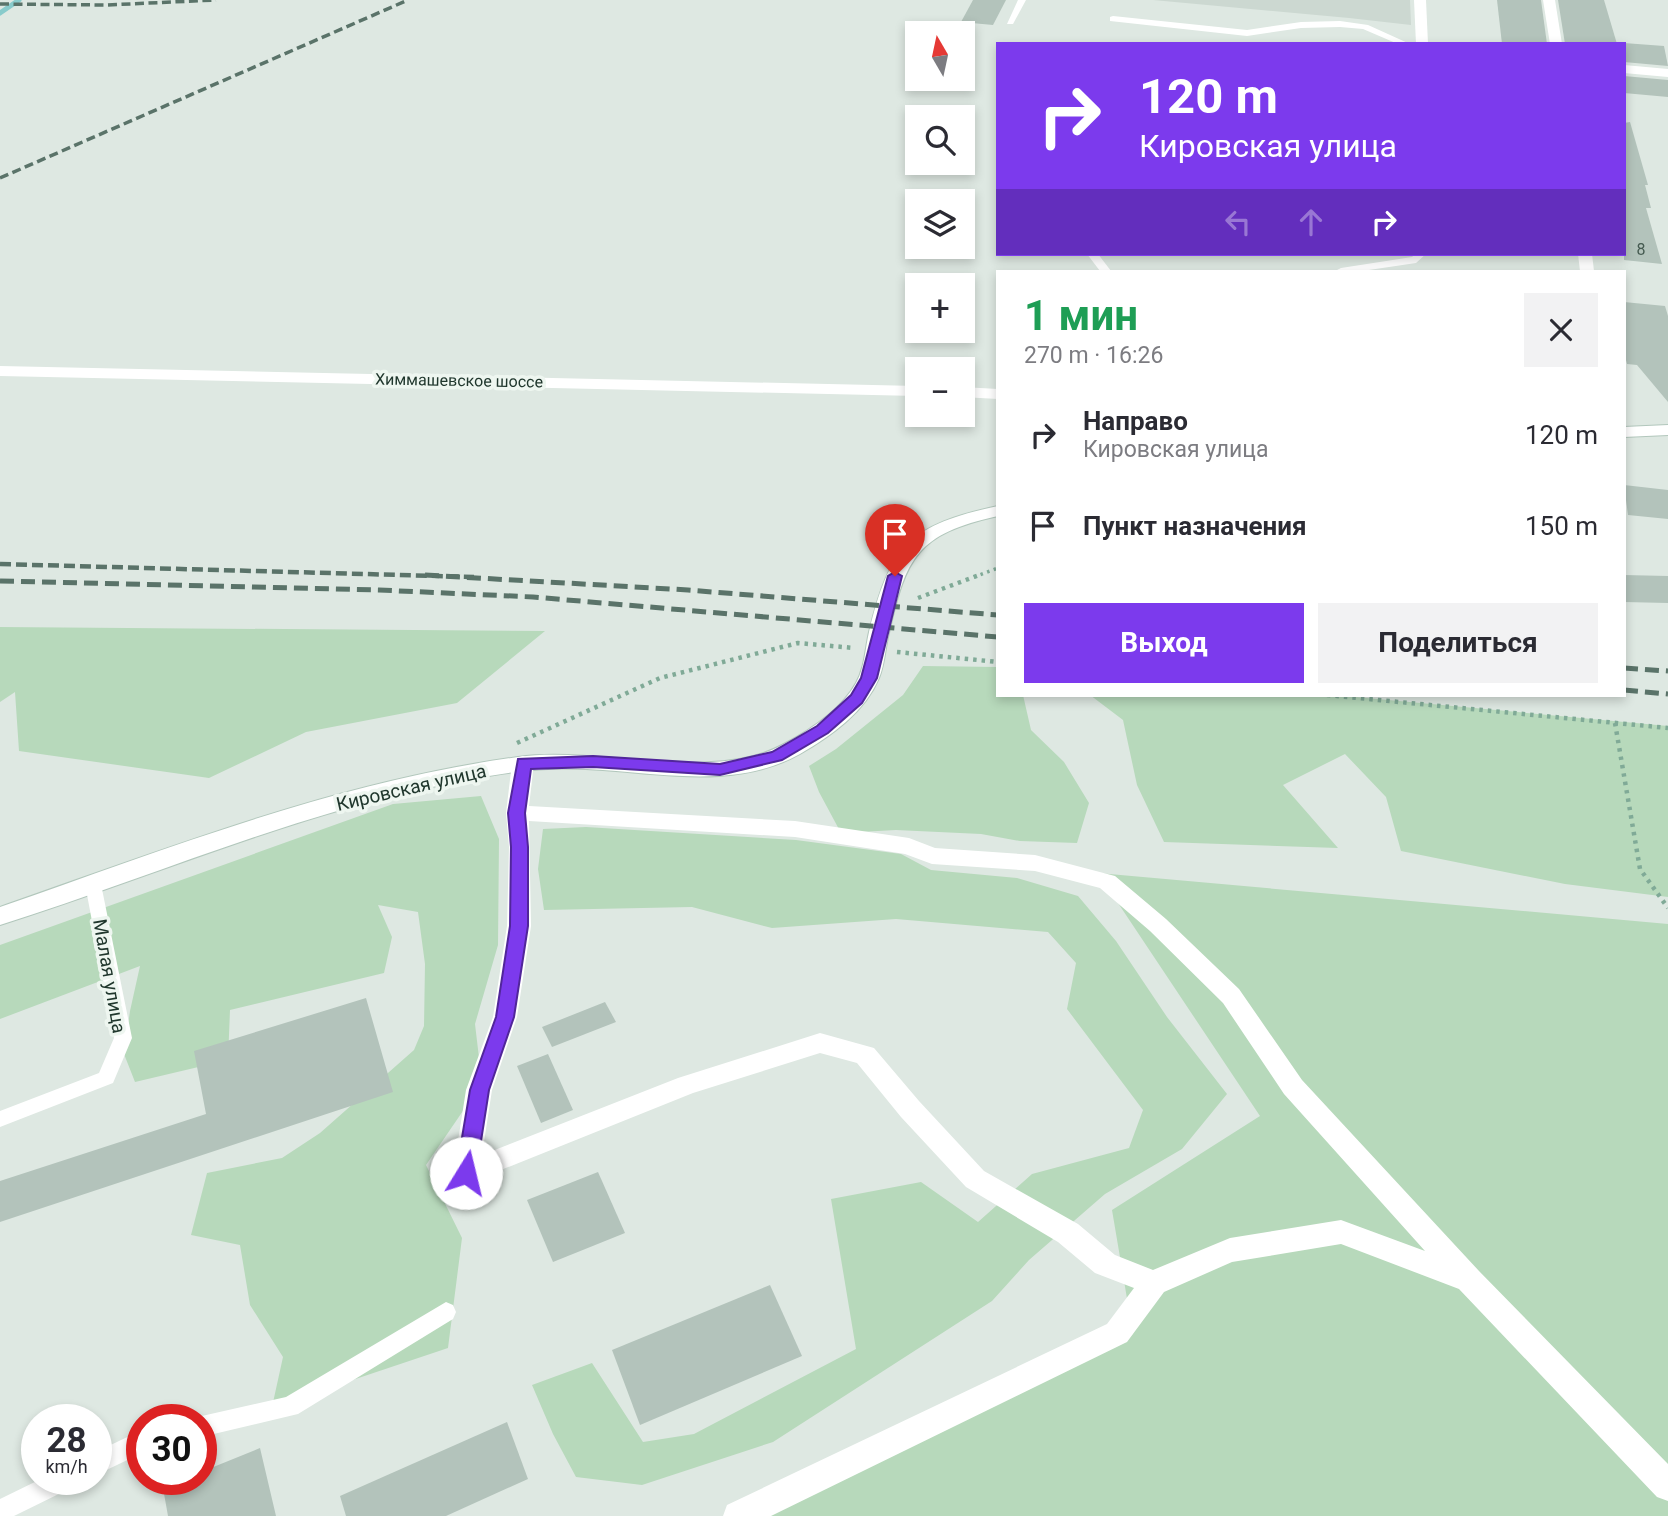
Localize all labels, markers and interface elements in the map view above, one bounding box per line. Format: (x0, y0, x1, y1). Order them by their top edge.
north arrow (905, 21, 975, 91)
map controls (905, 21, 975, 427)
text: 120 m (1139, 68, 1278, 125)
icon: right (1024, 70, 1115, 161)
button: search (905, 105, 975, 175)
text: Кировская улица (1139, 127, 1397, 165)
button: layers (905, 189, 975, 259)
icon: left (1219, 203, 1257, 241)
icon: ahead (1292, 203, 1330, 241)
icon: right (1365, 203, 1403, 241)
house number: 8 (1637, 240, 1646, 259)
button: + (905, 273, 975, 343)
text: 1 мин (1024, 291, 1138, 340)
button: close (1524, 293, 1598, 367)
text: 270 m · 16:26 (1024, 342, 1163, 369)
button: − (905, 357, 975, 427)
street label: Химмашевское шоссе (375, 370, 543, 391)
text: Направо (1083, 406, 1188, 436)
icon: right (1024, 416, 1062, 454)
text: 120 m (1525, 420, 1598, 450)
text: Кировская улица (1083, 436, 1268, 463)
pin (865, 504, 925, 576)
icon: arrive (1024, 507, 1062, 545)
text: Пункт назначения (1083, 511, 1307, 541)
text: 150 m (1525, 511, 1598, 541)
icon: arrive (876, 515, 914, 553)
button: Выход (1024, 603, 1304, 683)
button: Поделиться (1318, 603, 1598, 683)
street label: Кировская улица (334, 759, 488, 816)
street label: Малая улица (88, 917, 131, 1035)
position arrow (429, 1136, 503, 1210)
speed limit sign: 30 (126, 1404, 217, 1495)
text: 28 (46, 1420, 87, 1461)
text: km/h (45, 1456, 88, 1477)

